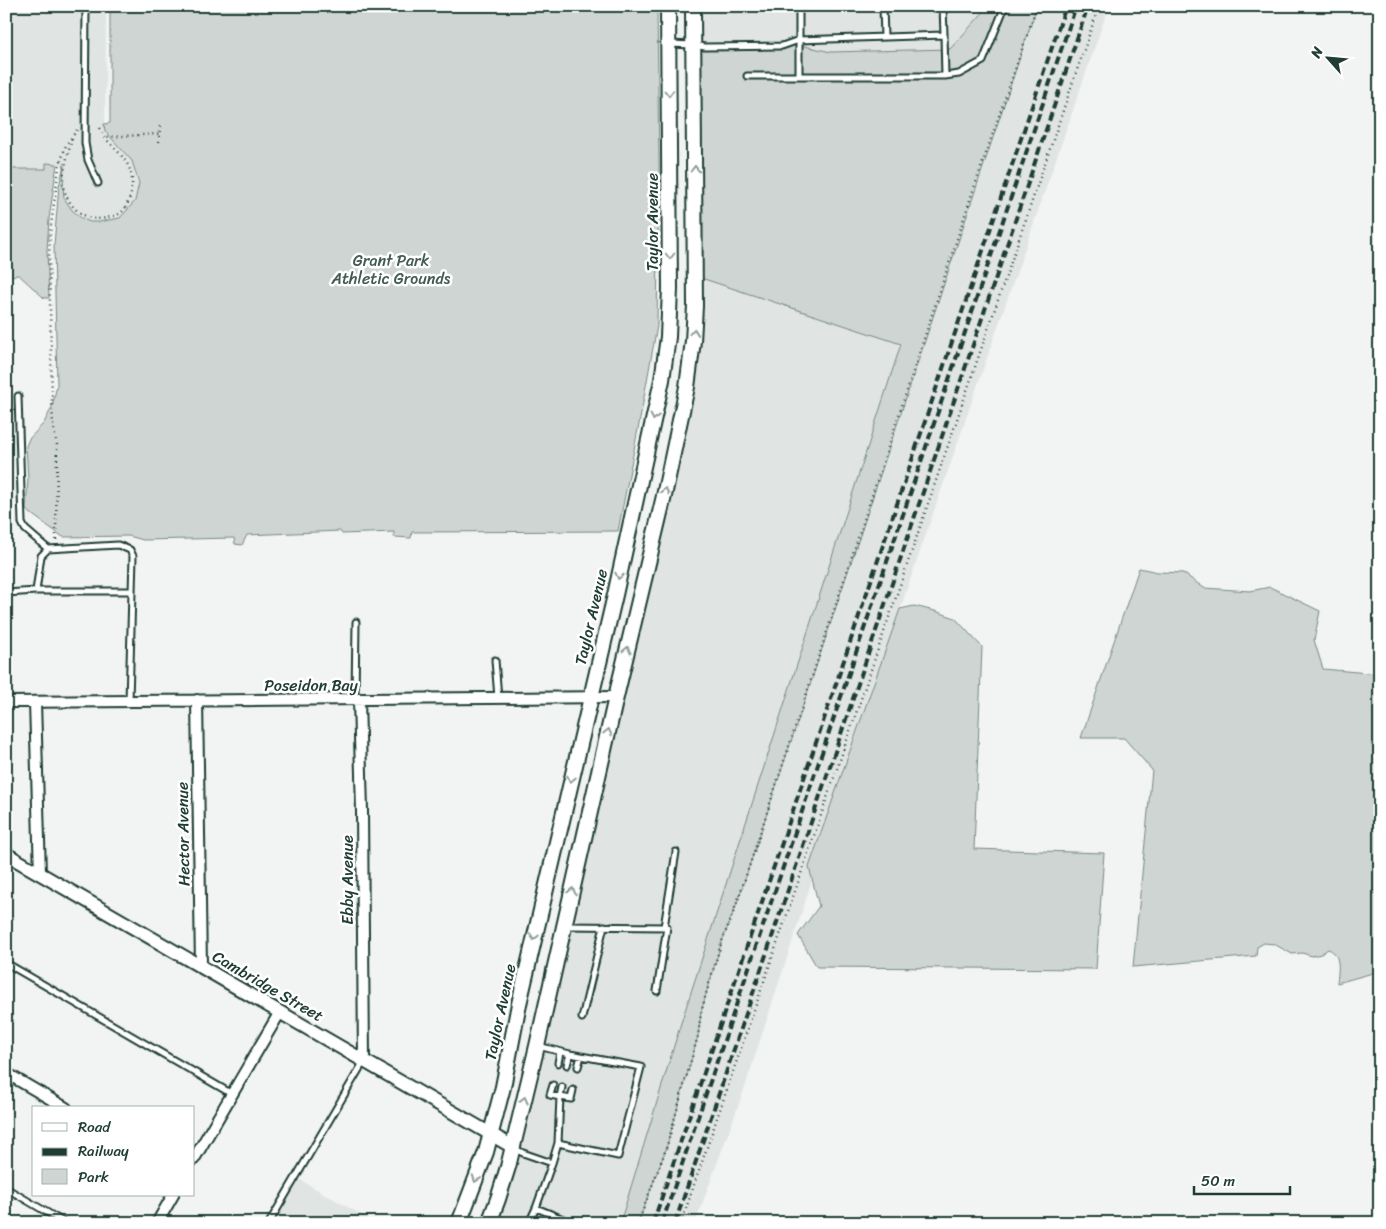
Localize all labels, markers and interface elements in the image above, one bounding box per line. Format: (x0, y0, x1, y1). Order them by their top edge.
north arrow (1304, 32, 1354, 82)
text: N (1303, 42, 1330, 63)
one-way arrow (664, 90, 674, 97)
one-way arrow (689, 165, 700, 173)
street label: Taylor Avenue (638, 173, 667, 271)
park label: Grant Park Athletic Grounds (331, 246, 451, 293)
one-way arrow (665, 252, 675, 260)
one-way arrow (688, 327, 699, 335)
one-way arrow (649, 413, 660, 421)
one-way arrow (659, 487, 670, 496)
street label: Taylor Avenue (566, 566, 616, 668)
one-way arrow (614, 571, 625, 580)
one-way arrow (621, 645, 632, 654)
street label: Poseidon Bay (264, 671, 359, 700)
one-way arrow (602, 728, 613, 737)
one-way arrow (566, 774, 577, 783)
street label: Hector Avenue (168, 782, 198, 886)
street label: Ebby Avenue (333, 835, 362, 925)
one-way arrow (566, 886, 577, 895)
one-way arrow (529, 932, 540, 941)
street label: Cambridge Street (207, 942, 329, 1030)
street label: Taylor Avenue (476, 961, 524, 1063)
one-way arrow (518, 1096, 529, 1105)
legend (32, 1106, 195, 1196)
text: Road (78, 1114, 111, 1140)
text: Railway (78, 1138, 129, 1164)
text: Park (78, 1164, 109, 1190)
scale bar (1194, 1164, 1290, 1196)
text: 50 m (1201, 1168, 1236, 1194)
one-way arrow (472, 1174, 482, 1182)

